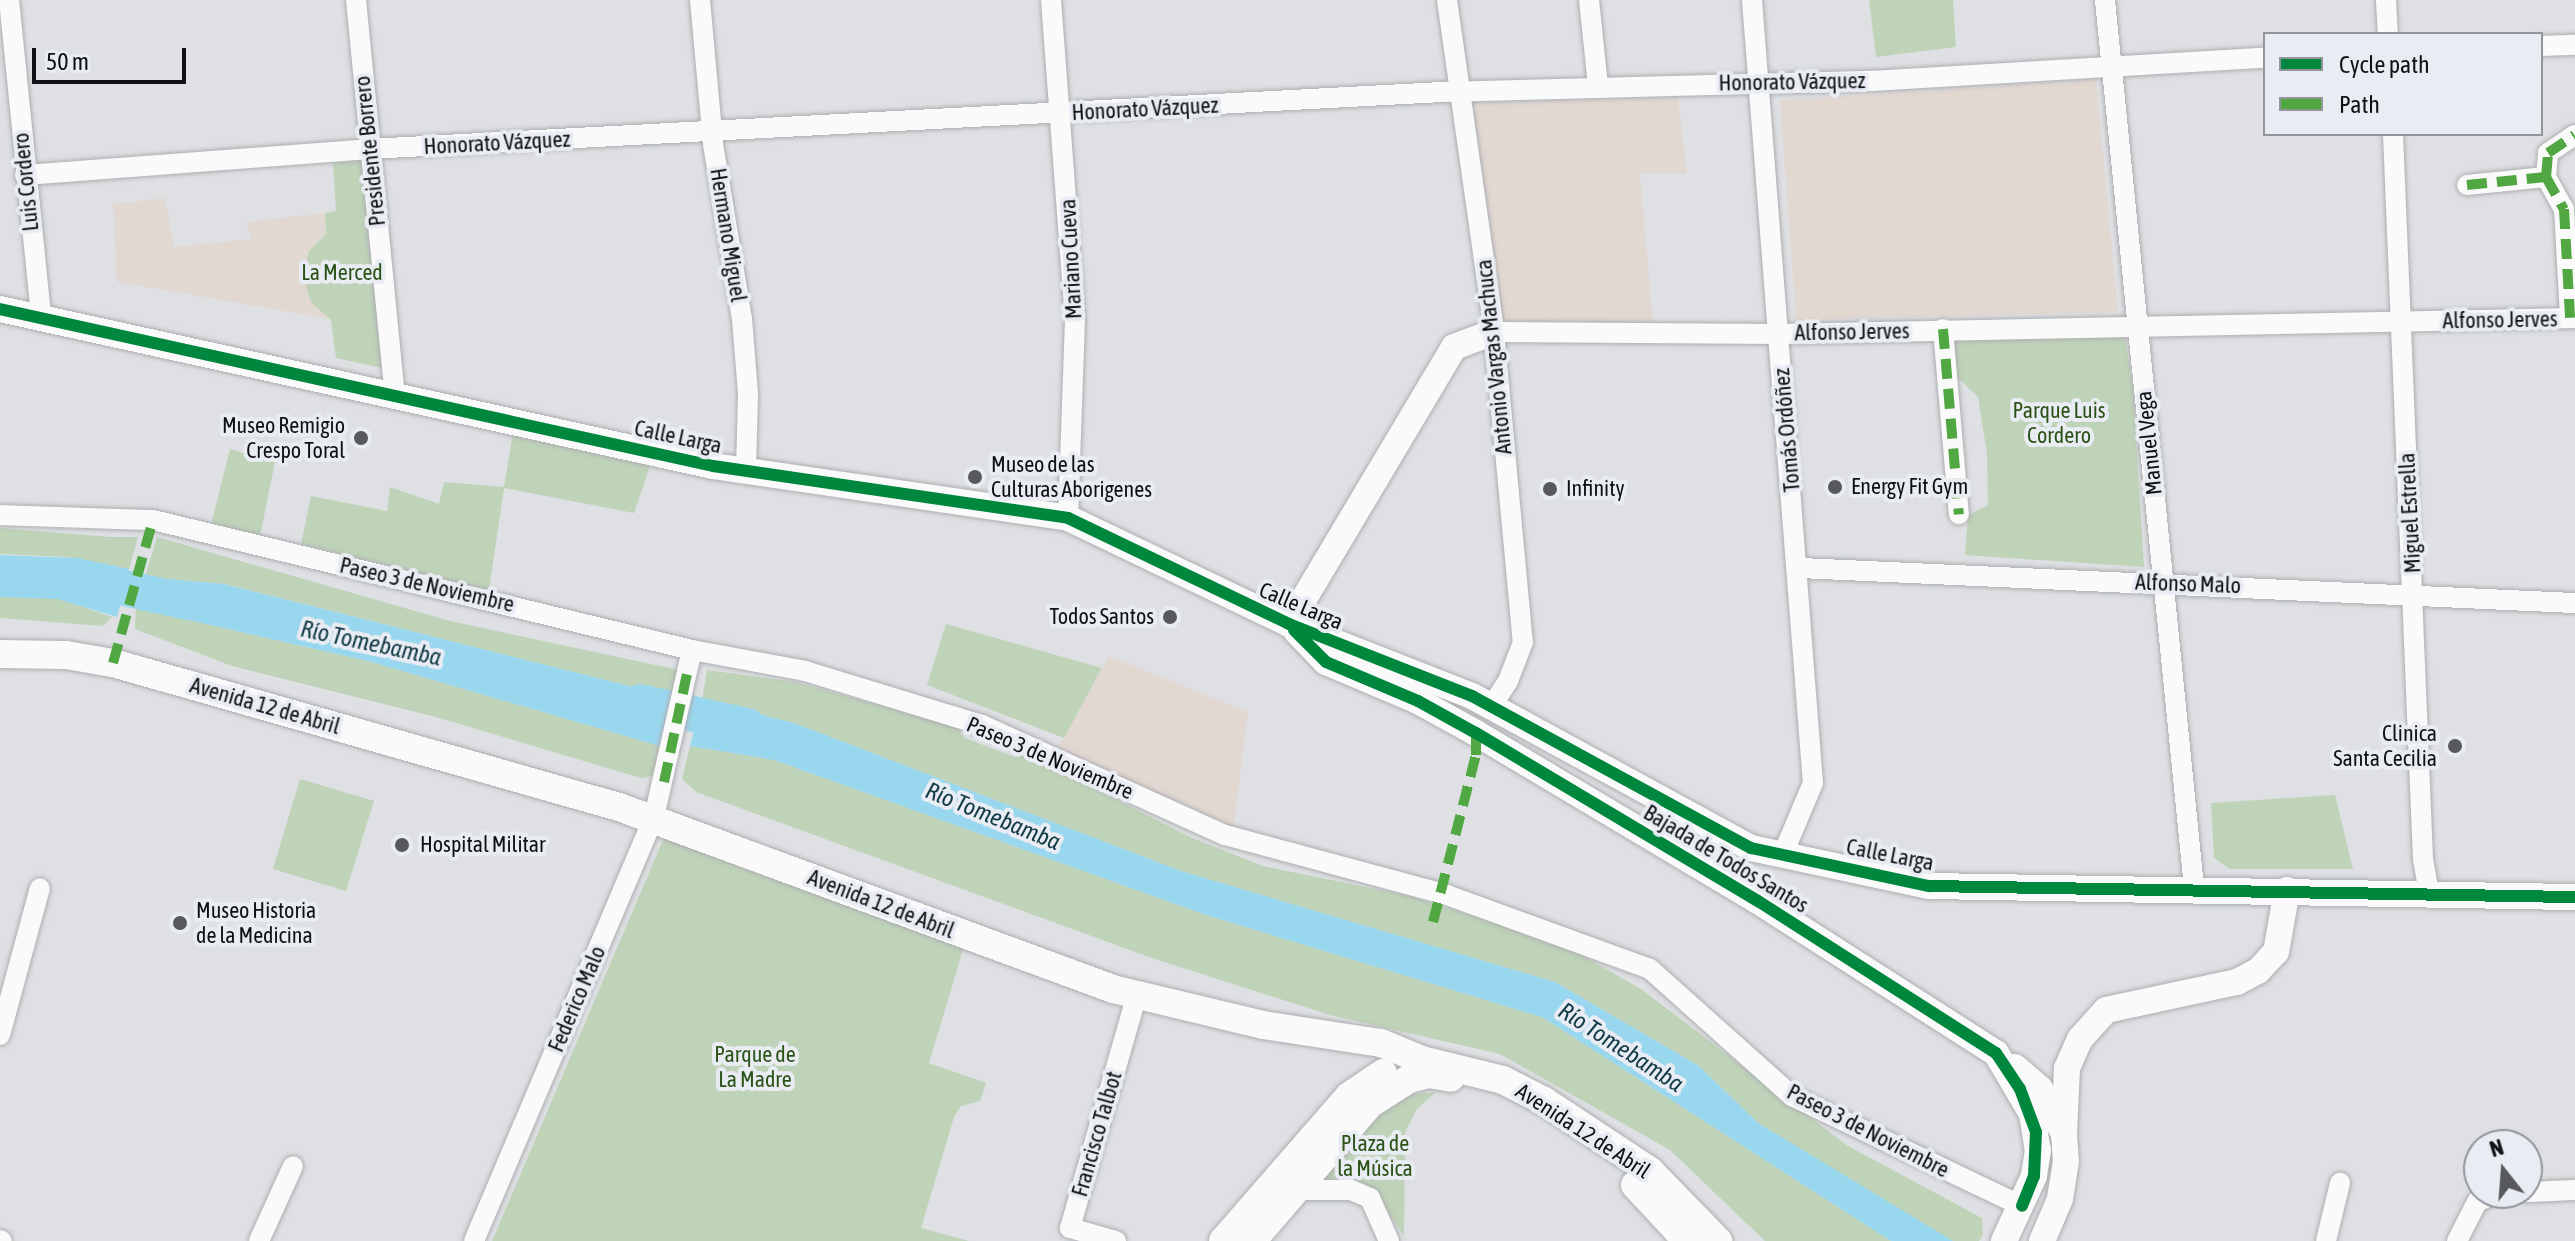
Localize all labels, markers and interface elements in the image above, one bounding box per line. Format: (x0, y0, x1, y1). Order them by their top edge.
scale bar (36, 32, 190, 82)
legend (2263, 32, 2543, 136)
text: 50 m (46, 48, 89, 75)
text: Cycle path (2339, 51, 2430, 78)
street label: Honorato Vázquez (1718, 68, 1866, 96)
street label: Presidente Borrero (349, 75, 391, 227)
text: Path (2339, 91, 2380, 118)
street label: Honorato Vázquez (1071, 92, 1219, 126)
street label: Honorato Vázquez (423, 126, 571, 160)
street label: Luis Cordero (8, 131, 44, 233)
street label: Hermano Miguel (704, 166, 752, 304)
street label: Mariano Cueva (1055, 198, 1087, 320)
street label: Antonio Vargas Machuca (1471, 258, 1517, 456)
park label: La Merced (301, 260, 383, 286)
street label: Alfonso Jerves (2442, 306, 2558, 334)
street label: Alfonso Jerves (1794, 318, 1910, 346)
street label: Tomás Ordóñez (1768, 367, 1806, 493)
street label: Manuel Vega (2130, 390, 2168, 496)
park label: Parque Luis Cordero (2012, 397, 2106, 448)
place label: Museo Remigio Crespo Toral (222, 412, 345, 464)
street label: Calle Larga (632, 415, 724, 459)
marker: Museo Remigio Crespo Toral (352, 429, 370, 447)
place label: Museo de las Culturas Aborigenes (991, 451, 1152, 502)
street label: Miguel Estrella (2394, 452, 2426, 574)
marker: Museo de las Culturas Aborigenes (966, 468, 984, 486)
place label: Energy Fit Gym (1851, 474, 1968, 500)
place label: Infinity (1566, 476, 1625, 502)
marker: Energy Fit Gym (1826, 478, 1844, 496)
marker: Infinity (1541, 480, 1559, 498)
street label: Paseo 3 de Noviembre (337, 552, 517, 618)
street label: Alfonso Malo (2135, 569, 2241, 599)
street label: Calle Larga (1255, 577, 1347, 635)
place label: Todos Santos (1049, 604, 1154, 630)
marker: Todos Santos (1161, 608, 1179, 626)
water label: Río Tomebamba (298, 614, 444, 672)
street label: Avenida 12 de Abril (187, 672, 343, 740)
street label: Paseo 3 de Noviembre (963, 711, 1137, 805)
place label: Clinica Santa Cecilia (2333, 720, 2437, 772)
marker: Clinica Santa Cecilia (2444, 735, 2466, 757)
water label: Río Tomebamba (921, 776, 1065, 856)
street label: Bajada de Todos Santos (1639, 799, 1813, 919)
place label: Hospital Militar (420, 832, 546, 858)
marker: Hospital Militar (391, 834, 413, 856)
street label: Calle Larga (1844, 834, 1936, 876)
street label: Avenida 12 de Abril (804, 864, 958, 944)
place label: Museo Historia de la Medicina (196, 897, 316, 948)
marker: Museo Historia de la Medicina (171, 914, 189, 932)
street label: Federico Malo (543, 942, 611, 1056)
water label: Río Tomebamba (1553, 996, 1689, 1098)
park label: Parque de La Madre (714, 1041, 796, 1092)
street label: Francisco Talbot (1067, 1068, 1127, 1200)
street label: Avenida 12 de Abril (1511, 1078, 1655, 1184)
street label: Paseo 3 de Noviembre (1783, 1079, 1953, 1183)
north arrow (2463, 1129, 2543, 1209)
park label: Plaza de la Música (1337, 1130, 1413, 1182)
text: N (2487, 1134, 2507, 1162)

